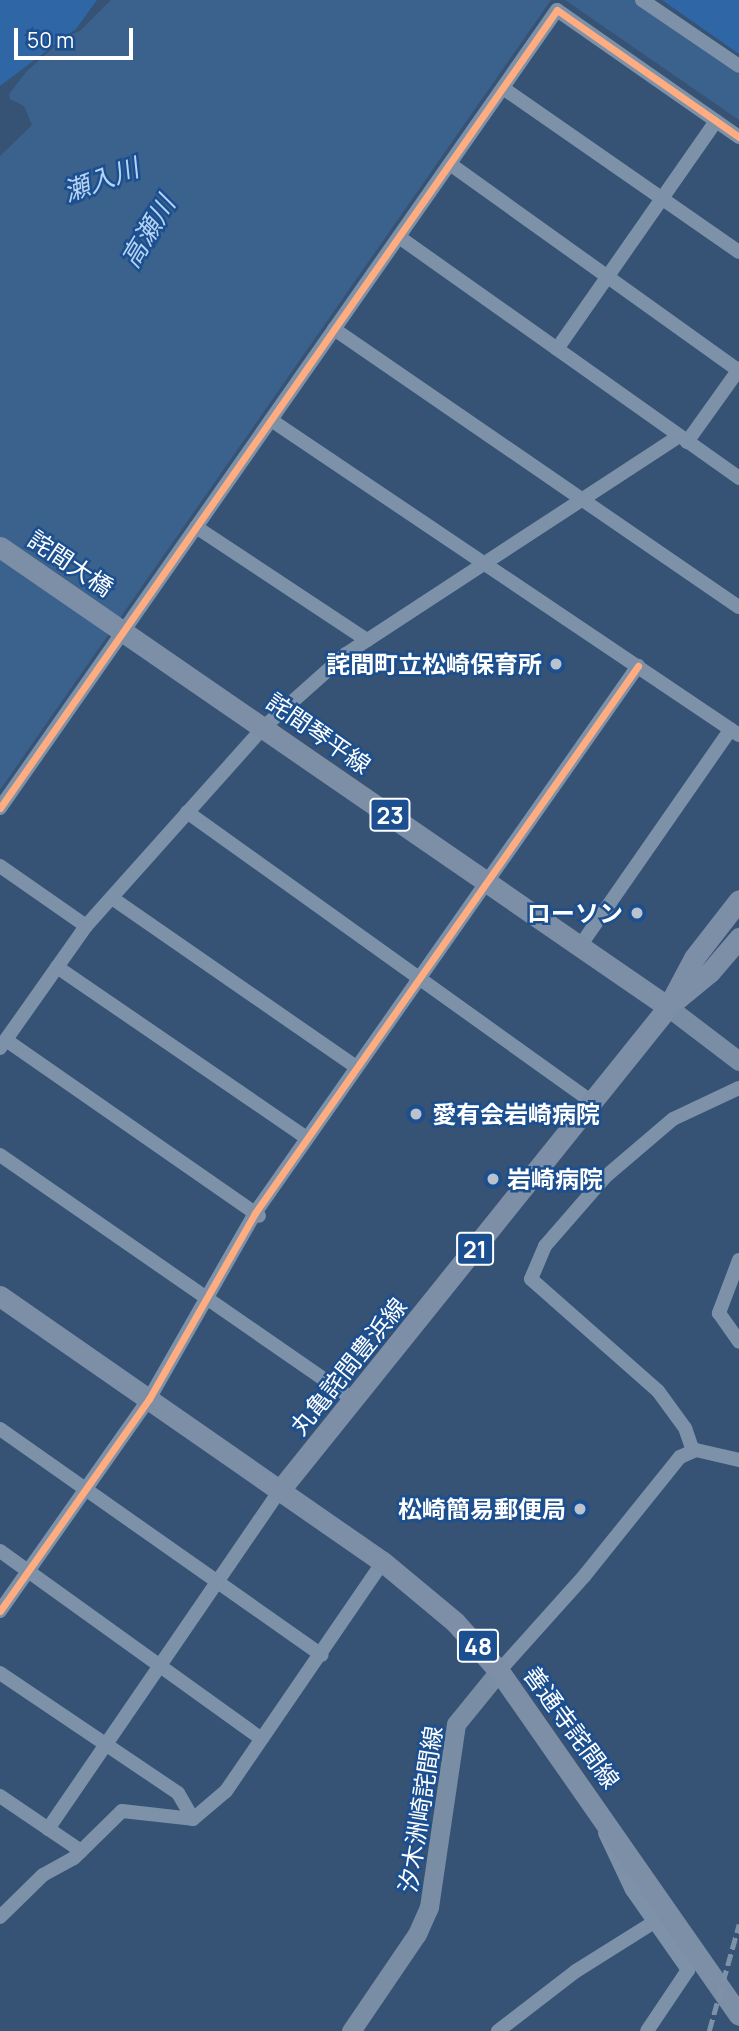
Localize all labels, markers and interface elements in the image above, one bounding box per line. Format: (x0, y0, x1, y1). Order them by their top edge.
scale bar (18, 14, 136, 58)
text: 50 m (27, 26, 74, 54)
water label: 瀬入川 (59, 152, 143, 208)
water label: 高瀬川 (115, 191, 181, 273)
street label: 詫間大橋 (23, 524, 119, 602)
place label: 詫間町立松崎保育所 (326, 650, 542, 678)
marker: 詫間町立松崎保育所 (548, 656, 564, 672)
street label: 詫間琴平線 (262, 687, 376, 779)
road number: 23 (369, 796, 411, 834)
place label: ローソン (527, 899, 623, 927)
marker: ローソン (629, 905, 645, 921)
place label: 愛有会岩崎病院 (432, 1100, 600, 1128)
marker: 愛有会岩崎病院 (406, 1104, 426, 1124)
place label: 岩崎病院 (507, 1165, 603, 1193)
marker: 岩崎病院 (485, 1171, 501, 1187)
road number: 21 (456, 1230, 494, 1268)
street label: 丸亀詫間豊浜線 (284, 1292, 412, 1440)
place label: 松崎簡易郵便局 (398, 1495, 566, 1523)
marker: 松崎簡易郵便局 (572, 1501, 588, 1517)
road number: 48 (455, 1626, 501, 1666)
street label: 善通寺詫間線 (518, 1660, 626, 1794)
street label: 汐木洲崎詫間線 (393, 1724, 447, 1894)

